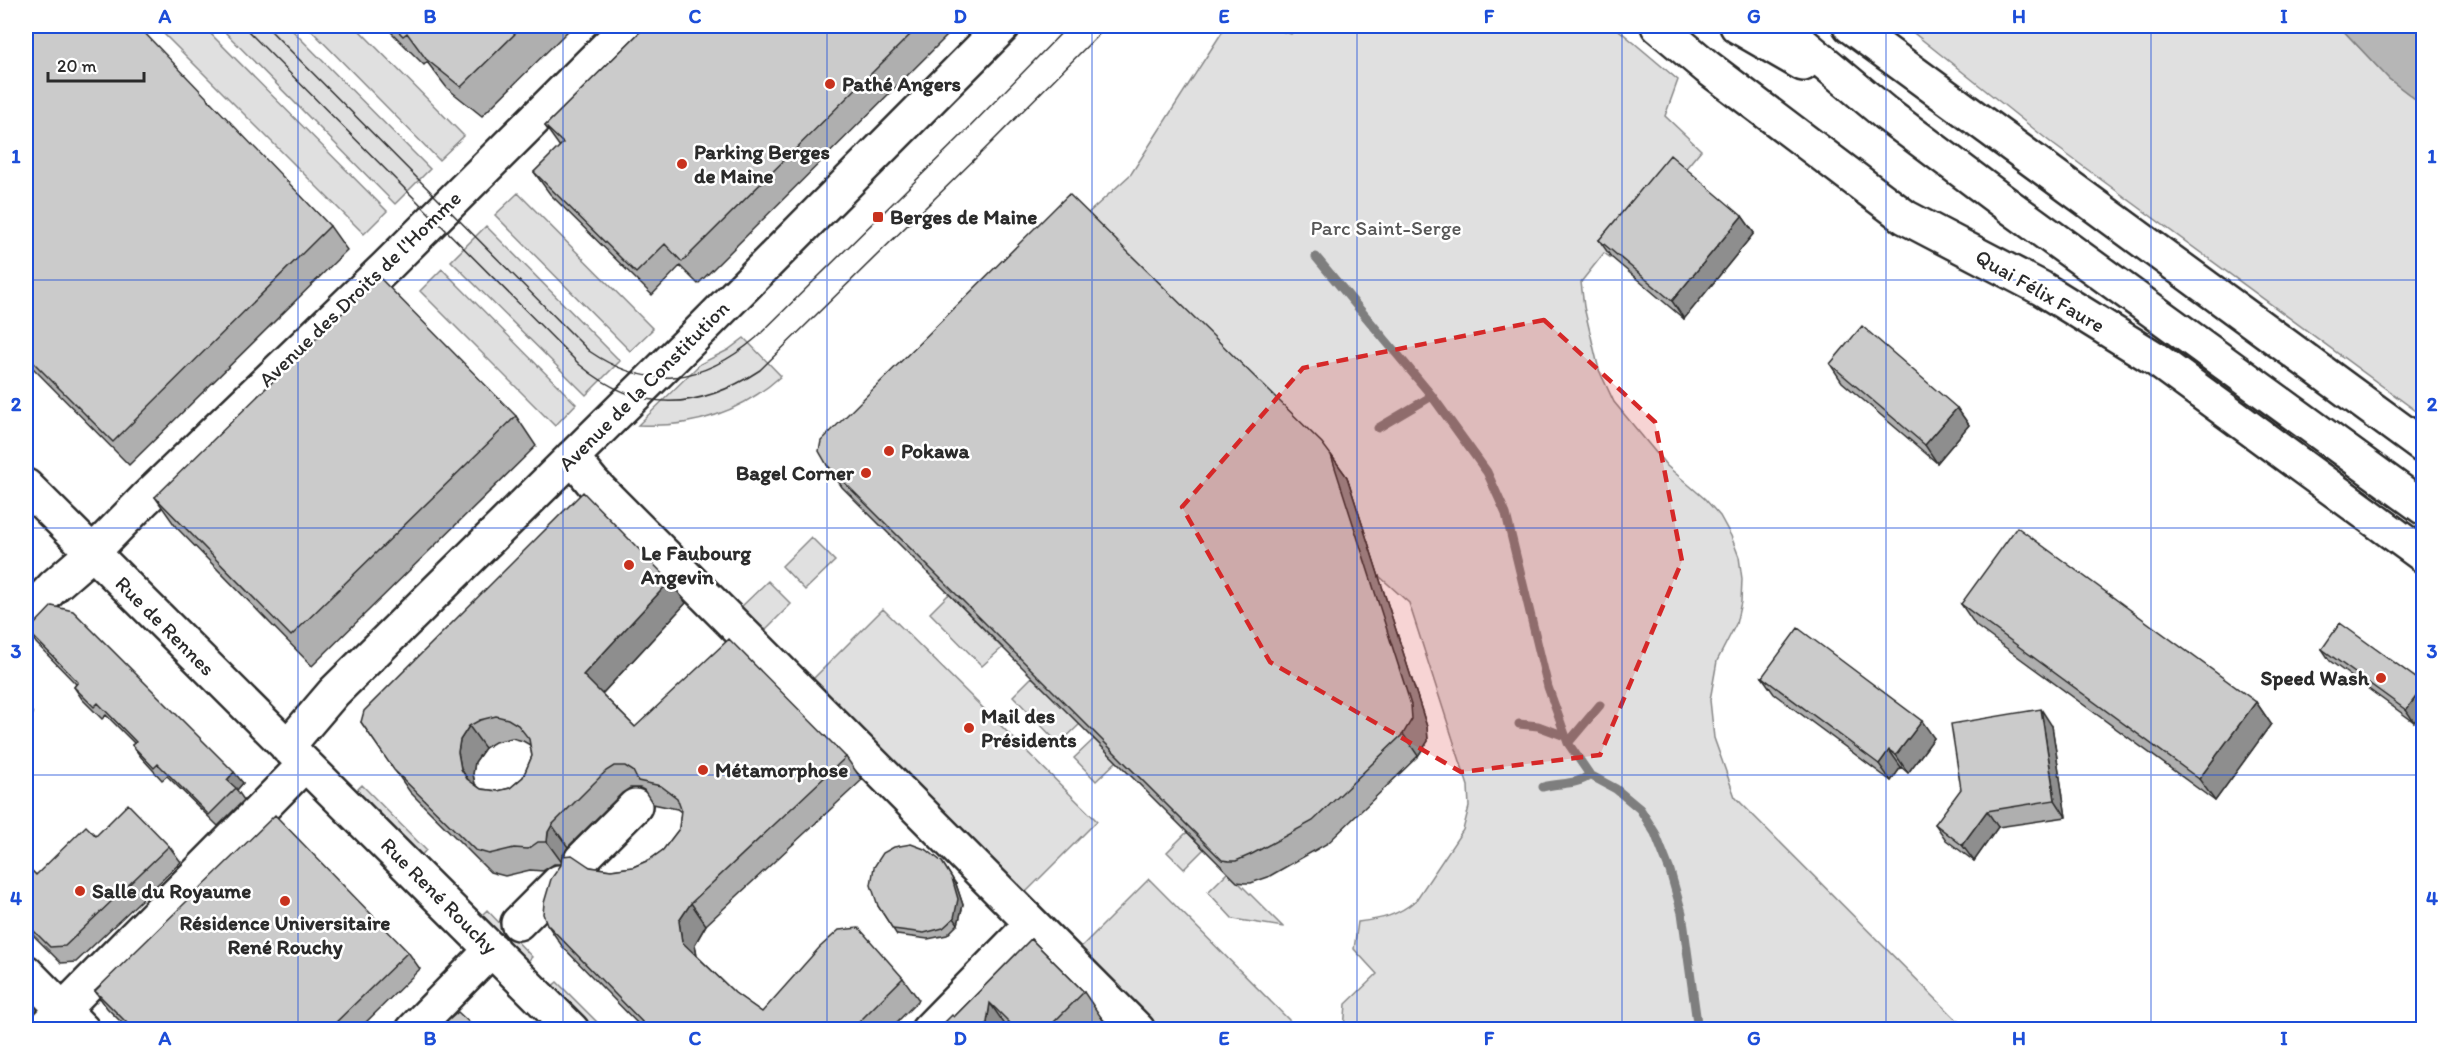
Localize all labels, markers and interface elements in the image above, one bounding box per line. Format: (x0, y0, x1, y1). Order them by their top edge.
text: A (158, 4, 172, 28)
text: B (424, 4, 437, 28)
text: C (689, 4, 702, 28)
text: D (953, 4, 967, 28)
text: E (1218, 4, 1230, 28)
text: F (1484, 4, 1495, 28)
text: G (1747, 4, 1761, 28)
text: H (2012, 4, 2026, 28)
text: I (2280, 4, 2288, 28)
scale bar (48, 45, 144, 83)
text: 20 m (57, 55, 97, 77)
place label: Pathé Angers (842, 71, 961, 97)
marker: Pathé Angers (823, 77, 837, 91)
place label: Parking Berges de Maine (694, 139, 830, 188)
text: 1 (11, 144, 21, 168)
text: 1 (2427, 144, 2437, 168)
marker: Parking Berges de Maine (675, 157, 689, 171)
street label: Avenue des Droits de l'Homme (253, 185, 466, 392)
place label: Berges de Maine (890, 204, 1037, 230)
marker: Berges de Maine (871, 210, 885, 224)
park label: Parc Saint-Serge (1310, 215, 1462, 240)
street label: Quai Félix Faure (1971, 243, 2109, 338)
street label: Avenue de la Constitution (553, 295, 734, 476)
text: 2 (11, 392, 22, 416)
text: 2 (2427, 392, 2438, 416)
place label: Pokawa (901, 438, 971, 463)
marker: Pokawa (882, 444, 896, 458)
place label: Bagel Corner (736, 460, 855, 486)
marker: Bagel Corner (859, 466, 873, 480)
place label: Le Faubourg Angevin (640, 540, 752, 590)
marker: Le Faubourg Angevin (622, 558, 636, 572)
street label: Rue de Rennes (110, 571, 220, 681)
text: 3 (11, 639, 22, 663)
text: 3 (2427, 639, 2438, 663)
place label: Speed Wash (2261, 665, 2370, 691)
marker: Speed Wash (2374, 671, 2388, 685)
place label: Mail des Présidents (981, 703, 1077, 752)
marker: Mail des Présidents (962, 721, 976, 735)
place label: Métamorphose (715, 757, 848, 783)
marker: Métamorphose (696, 763, 710, 777)
street label: Rue René Rouchy (376, 832, 503, 959)
place label: Salle du Royaume (92, 878, 251, 904)
marker: Salle du Royaume (73, 884, 87, 898)
text: 4 (10, 886, 22, 910)
text: 4 (2426, 886, 2438, 910)
marker: Résidence Universitaire René Rouchy (278, 894, 292, 908)
place label: Résidence Universitaire René Rouchy (179, 910, 391, 960)
text: A (158, 1026, 172, 1050)
text: B (424, 1026, 437, 1050)
text: C (689, 1026, 702, 1050)
text: D (953, 1026, 967, 1050)
text: E (1218, 1026, 1230, 1050)
text: F (1484, 1026, 1495, 1050)
text: G (1747, 1026, 1761, 1050)
text: H (2012, 1026, 2026, 1050)
text: I (2280, 1026, 2288, 1050)

